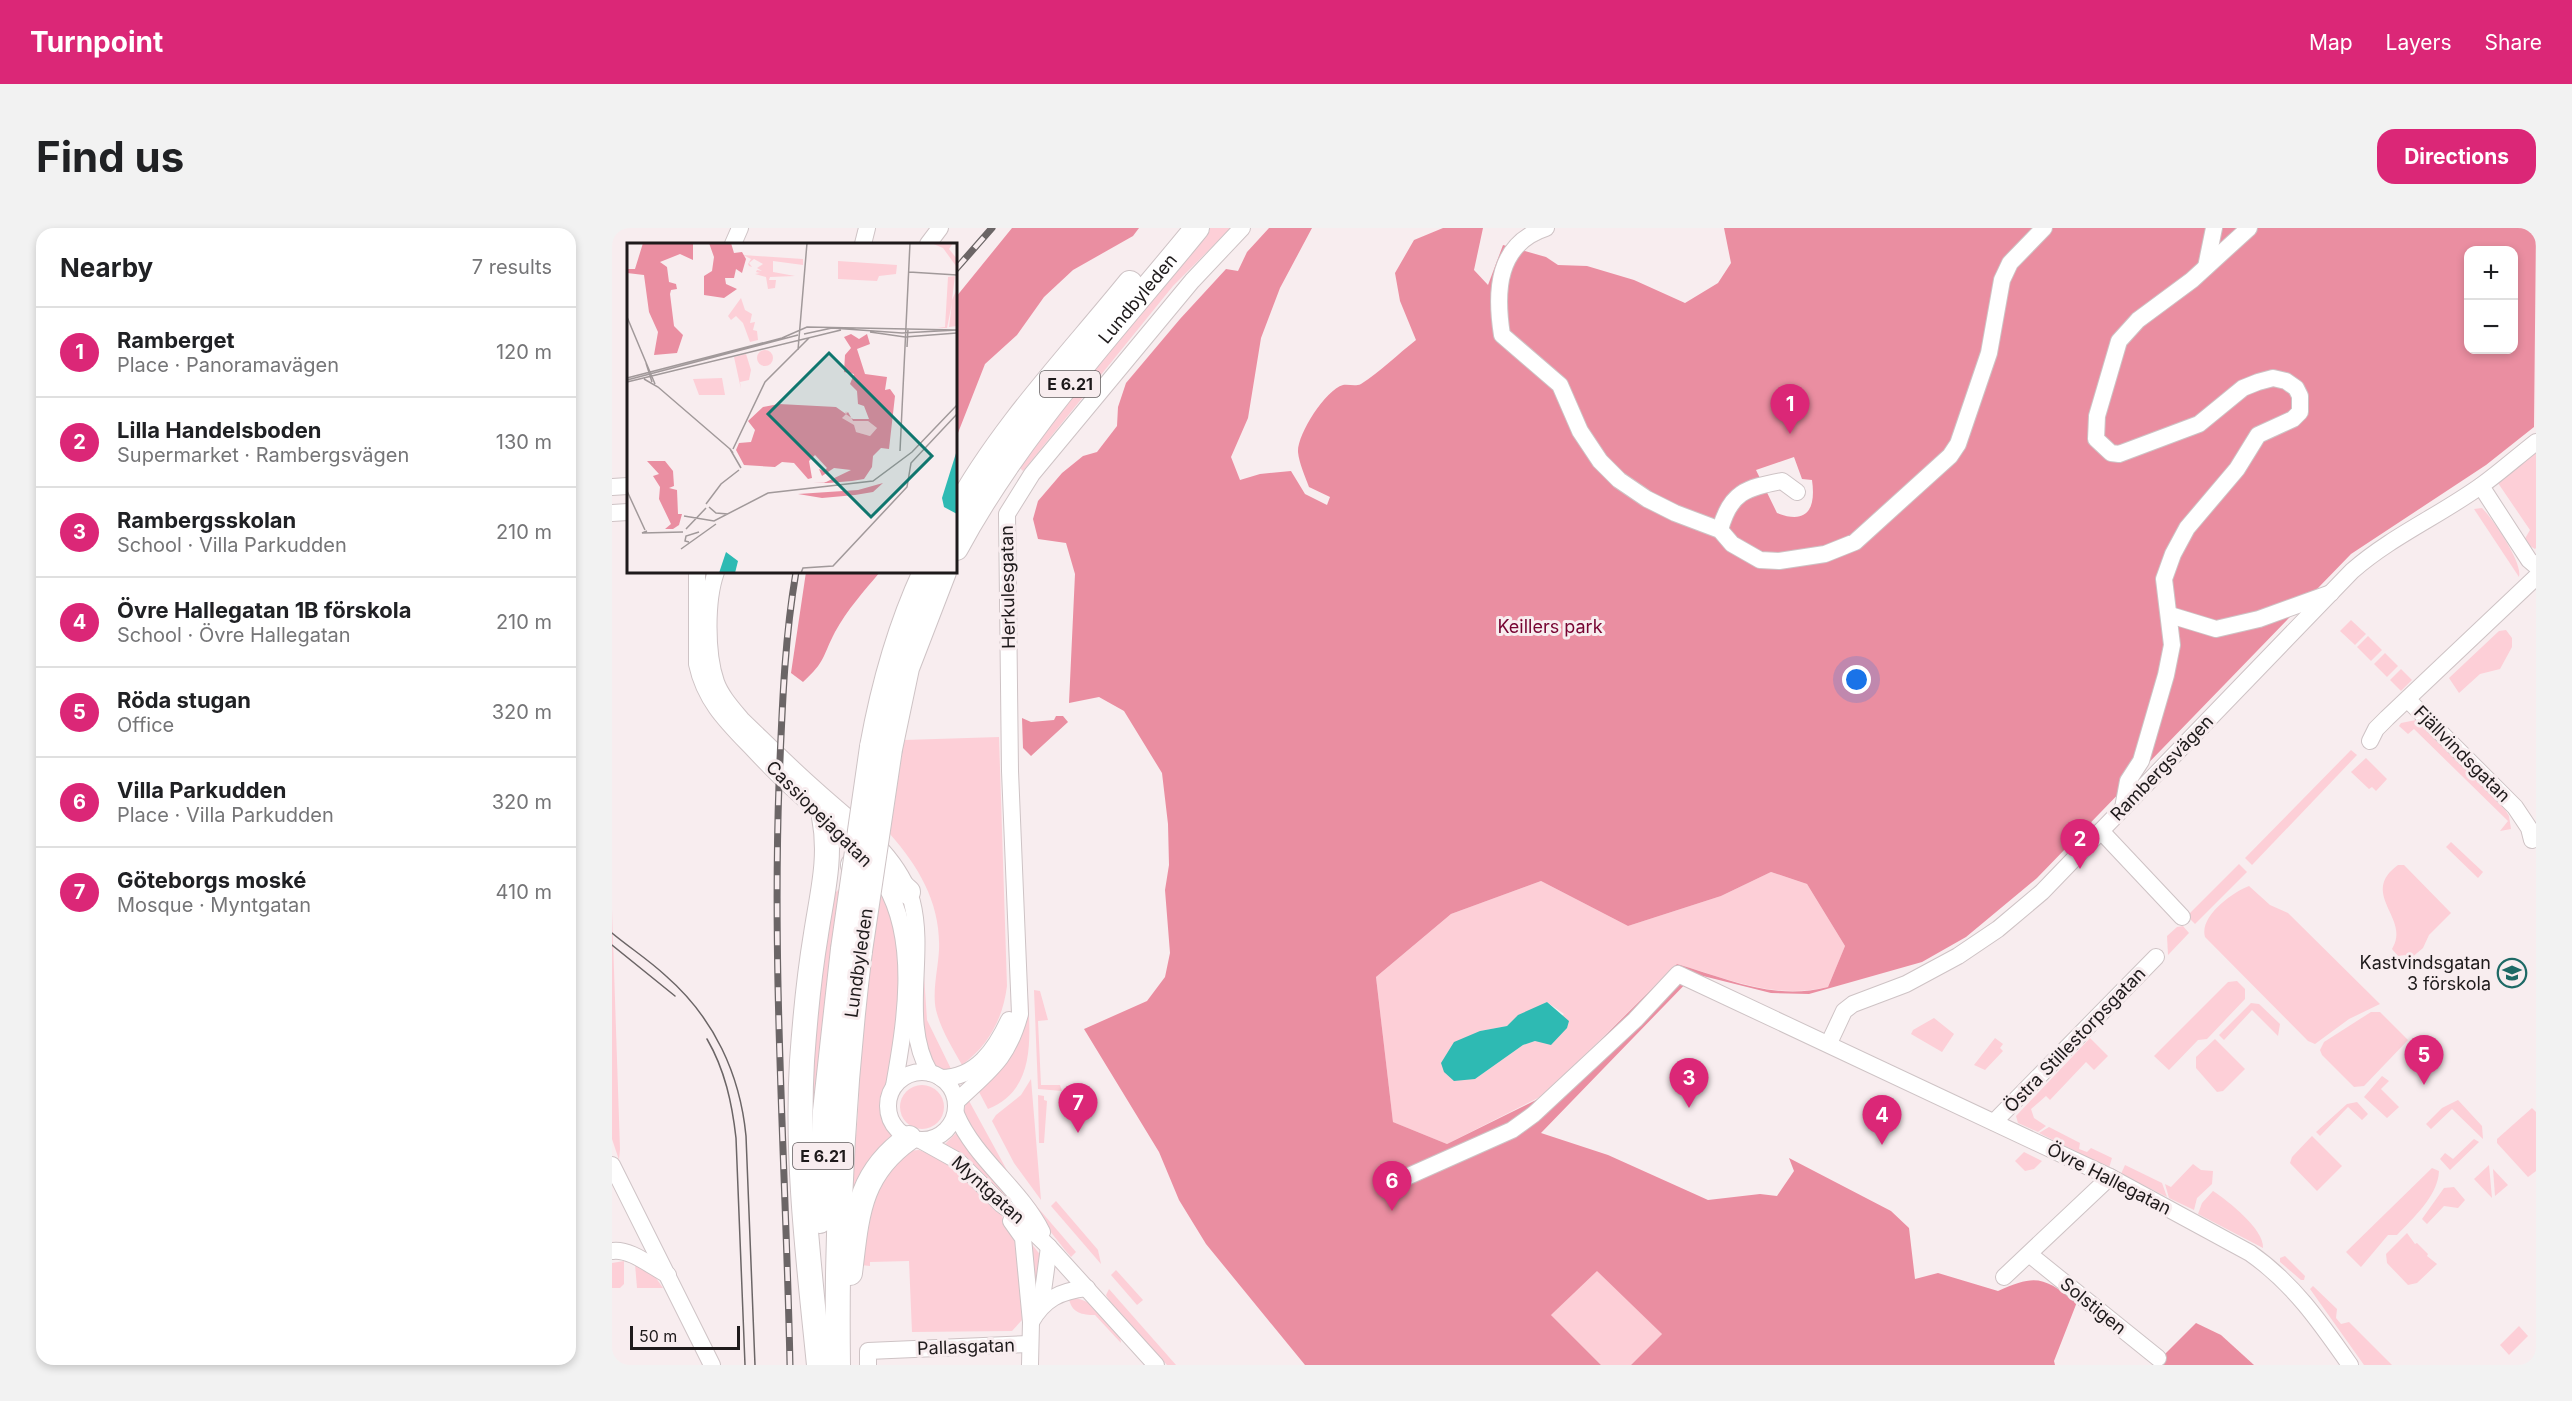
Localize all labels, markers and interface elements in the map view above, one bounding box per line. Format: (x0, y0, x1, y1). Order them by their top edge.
text: Turnpoint (30, 25, 163, 59)
text: Map (2309, 30, 2353, 55)
text: Layers (2386, 30, 2452, 55)
text: Share (2485, 30, 2542, 55)
button: Directions (2377, 129, 2536, 184)
text: Find us (36, 131, 184, 182)
inset map (627, 243, 957, 573)
map controls (2464, 246, 2518, 354)
button: + (2464, 246, 2518, 300)
street label: Lundbyleden (1094, 249, 1181, 348)
text: Nearby (60, 252, 153, 283)
text: 7 results (472, 255, 552, 279)
button: − (2464, 300, 2518, 354)
text: Ramberget (117, 327, 235, 353)
text: 1 (75, 340, 84, 364)
text: 120 m (496, 340, 552, 364)
text: Place · Panoramavägen (117, 353, 339, 377)
road number: E 6.21 (1040, 371, 1100, 397)
pin: 1 (1770, 384, 1810, 434)
text: Lilla Handelsboden (117, 417, 322, 443)
text: 2 (73, 430, 86, 454)
text: 130 m (496, 430, 552, 454)
text: Supermarket · Rambergsvägen (117, 443, 409, 467)
text: Rambergsskolan (117, 507, 296, 533)
text: 3 (73, 520, 86, 544)
text: 210 m (496, 520, 552, 544)
street label: Herkulesgatan (996, 525, 1019, 649)
text: School · Villa Parkudden (117, 533, 347, 557)
text: Övre Hallegatan 1B förskola (117, 597, 411, 623)
text: 4 (73, 610, 86, 634)
text: 210 m (496, 610, 552, 634)
park label: Keillers park (1497, 616, 1603, 637)
text: School · Övre Hallegatan (117, 623, 351, 647)
your location (1842, 665, 1871, 694)
text: Röda stugan (117, 687, 251, 713)
text: 5 (73, 700, 86, 724)
text: 320 m (492, 700, 552, 724)
street label: Fjällvindsgatan (2410, 701, 2515, 806)
street label: Rambergsvägen (2106, 711, 2217, 825)
text: Office (117, 713, 174, 737)
street label: Cassiopejagatan (762, 756, 877, 871)
text: Villa Parkudden (117, 777, 286, 803)
text: 6 (73, 790, 86, 814)
text: 320 m (492, 790, 552, 814)
text: Place · Villa Parkudden (117, 803, 334, 827)
pin: 2 (2060, 820, 2100, 869)
text: Göteborgs moské (117, 867, 306, 893)
text: 7 (74, 880, 85, 904)
text: 410 m (496, 880, 552, 904)
text: Mosque · Myntgatan (117, 893, 311, 917)
street label: Lundbyleden (840, 907, 877, 1019)
place label: Kastvindsgatan 3 förskola (2360, 952, 2491, 994)
school or university icon: Kastvindsgatan 3 förskola (2496, 957, 2528, 989)
street label: Östra Stillestorpsgatan (1999, 962, 2149, 1117)
pin: 5 (2404, 1036, 2444, 1085)
pin: 3 (1670, 1058, 1708, 1108)
pin: 7 (1058, 1084, 1098, 1133)
pin: 4 (1862, 1096, 1902, 1145)
street label: Övre Hallegatan (2044, 1137, 2175, 1219)
road number: E 6.21 (793, 1143, 853, 1169)
street label: Myntgatan (948, 1151, 1029, 1228)
pin: 6 (1372, 1162, 1412, 1211)
street label: Solstigen (2056, 1273, 2130, 1339)
scale bar (630, 1323, 740, 1350)
text: 50 m (639, 1326, 677, 1346)
street label: Pallasgatan (917, 1334, 1015, 1359)

